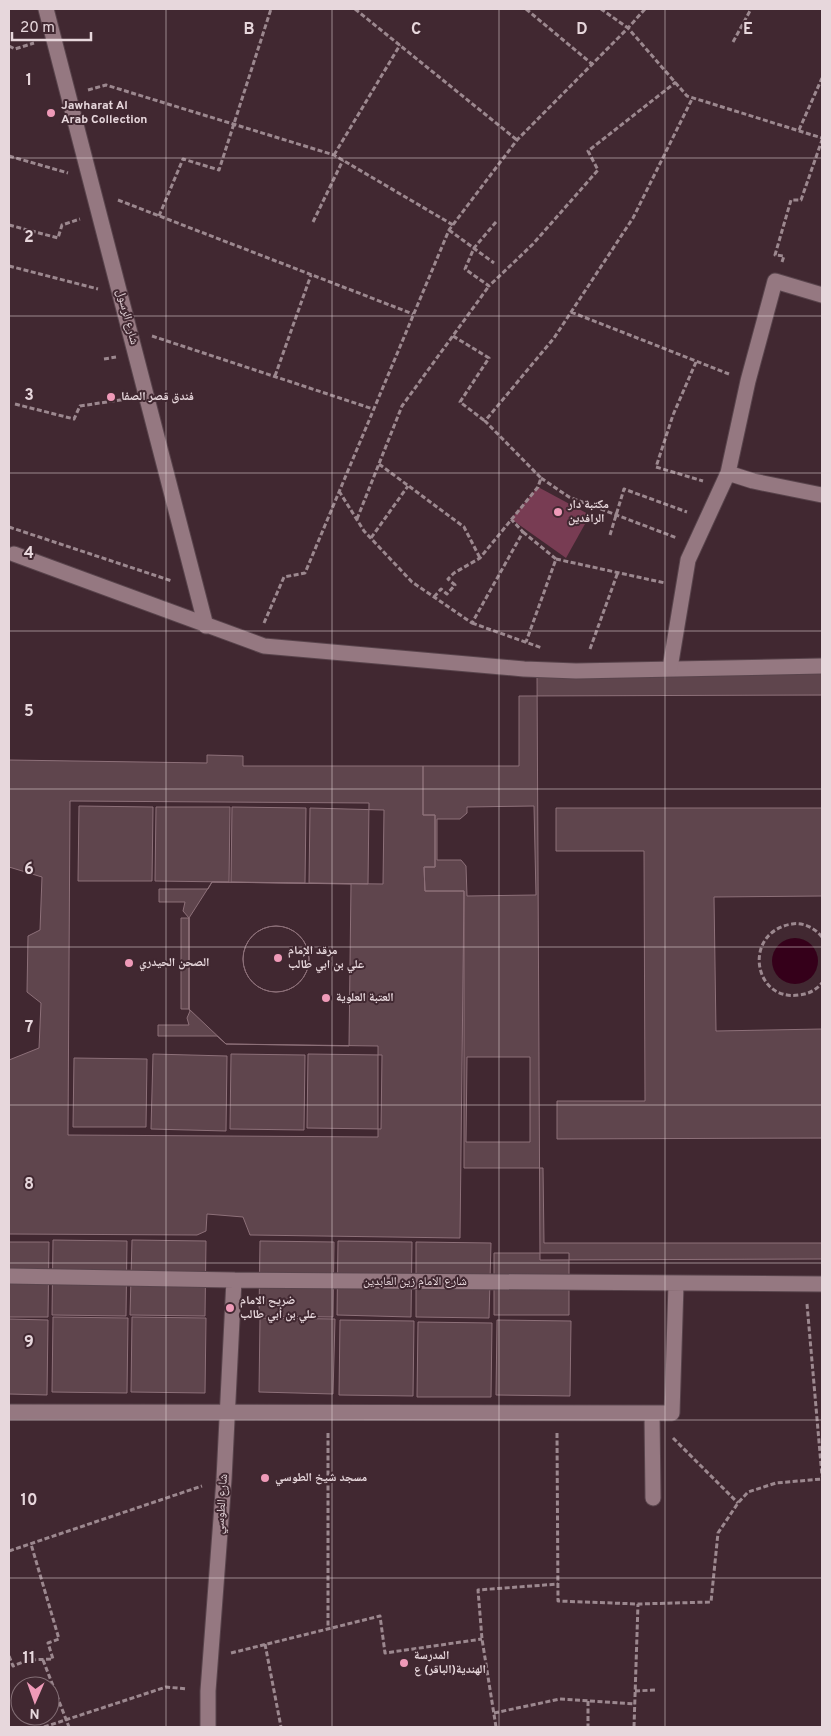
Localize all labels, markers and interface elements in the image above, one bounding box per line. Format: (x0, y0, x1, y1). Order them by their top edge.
scale bar (12, 10, 91, 42)
text: 20 m (20, 19, 55, 38)
text: B (243, 20, 255, 40)
text: C (411, 20, 421, 40)
text: D (576, 20, 588, 40)
text: E (743, 20, 753, 40)
text: 1 (26, 71, 32, 91)
place label: Jawharat Al Arab Collection (61, 98, 147, 128)
marker: Jawharat Al Arab Collection (45, 107, 57, 119)
text: 2 (24, 228, 34, 248)
street label: شارع الرسول (112, 288, 142, 346)
text: 3 (24, 386, 34, 406)
place label: فندق قصر الصفا (121, 389, 194, 405)
marker: فندق قصر الصفا (105, 391, 117, 403)
place label: مكتبة دار الرافدين (567, 497, 609, 527)
marker: مكتبة دار الرافدين (552, 506, 564, 518)
text: 4 (24, 544, 34, 564)
text: 5 (24, 702, 34, 722)
text: 6 (24, 860, 34, 880)
place label: مرقد الإمام علي بن ابي طالب (288, 943, 364, 974)
marker: مرقد الإمام علي بن ابي طالب (272, 952, 284, 964)
place label: الصحن الحيدري (139, 955, 209, 972)
marker: الصحن الحيدري (123, 957, 135, 969)
place label: العتبة العلوية (336, 990, 394, 1006)
marker: العتبة العلوية (320, 992, 332, 1004)
text: 7 (25, 1018, 33, 1038)
text: 8 (24, 1175, 34, 1195)
street label: شارع الامام زين العابدين (363, 1274, 467, 1290)
place label: ضريح الامام علي بن أبي طالب (240, 1293, 316, 1324)
marker: ضريح الامام علي بن أبي طالب (224, 1302, 236, 1314)
text: 9 (24, 1333, 34, 1353)
place label: مسجد شيخ الطوسي (275, 1470, 367, 1487)
marker: مسجد شيخ الطوسي (259, 1472, 271, 1484)
street label: شارع الطوسي (212, 1473, 233, 1535)
text: 10 (21, 1491, 37, 1511)
place label: المدرسة الهندية(الباقر) ع (414, 1648, 486, 1678)
text: 11 (23, 1649, 35, 1669)
marker: المدرسة الهندية(الباقر) ع (398, 1657, 410, 1669)
north arrow (10, 1676, 60, 1726)
text: N (29, 1704, 40, 1721)

